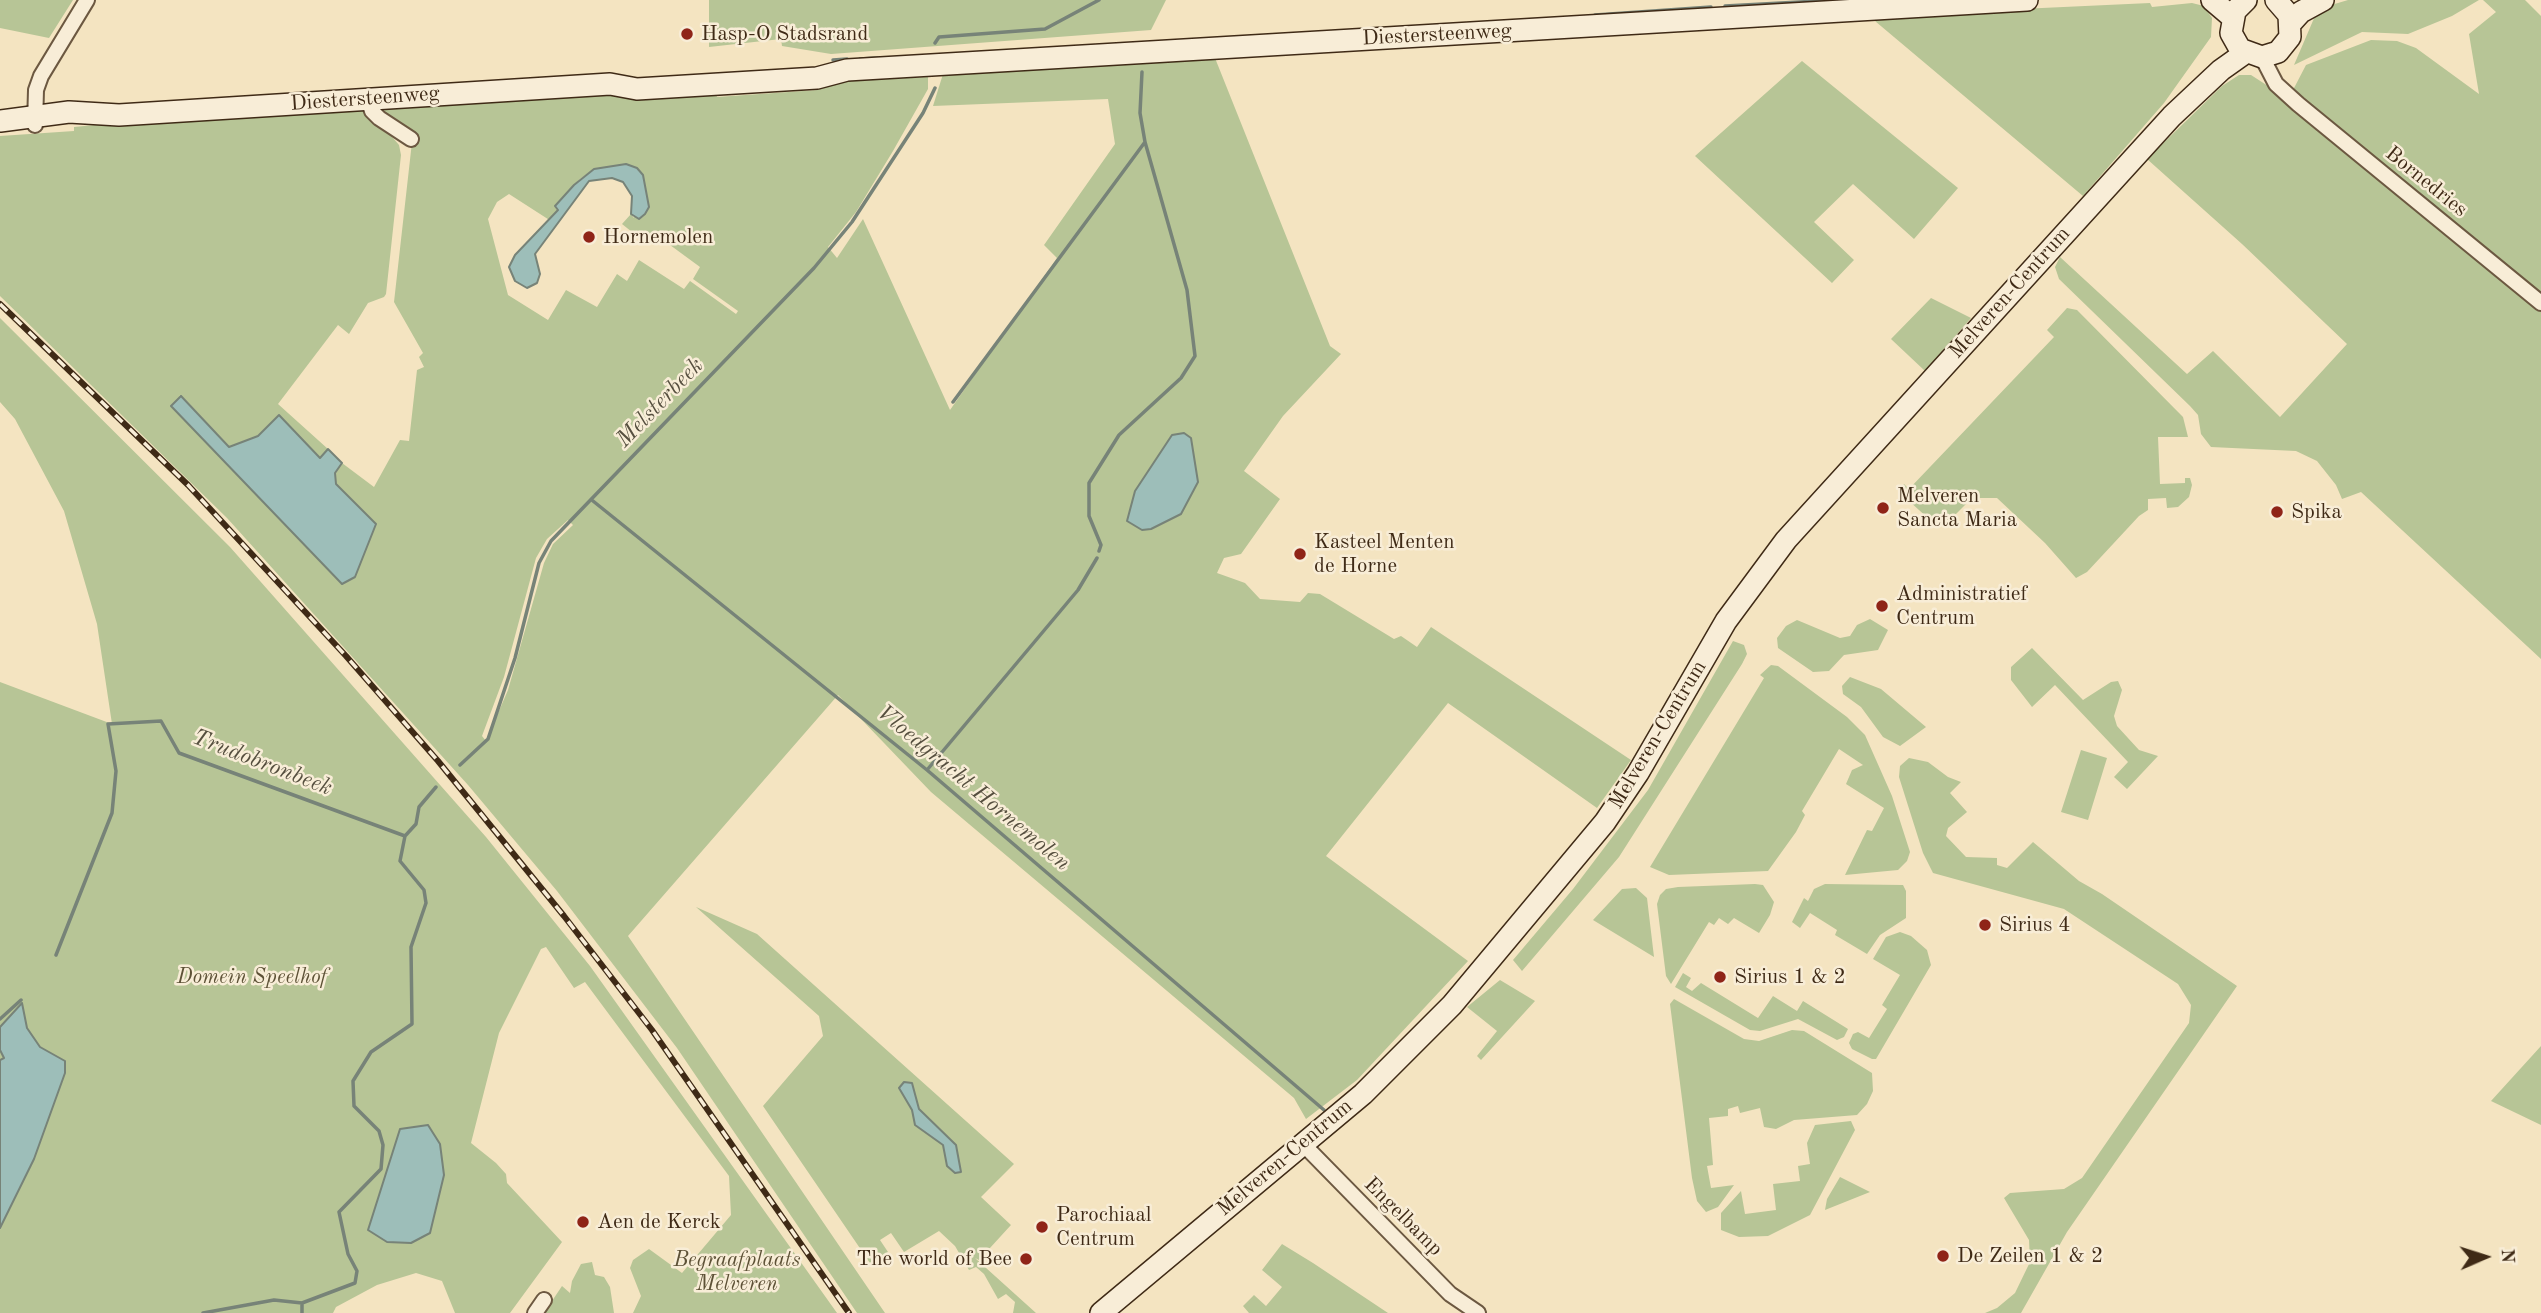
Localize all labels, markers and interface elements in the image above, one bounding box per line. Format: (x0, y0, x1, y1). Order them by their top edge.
street label: Diestersteenweg (1362, 18, 1512, 52)
place label: Hasp-O Stadsrand (701, 21, 868, 47)
marker: Hasp-O Stadsrand (679, 26, 695, 42)
street label: Diestersteenweg (289, 81, 441, 117)
street label: Bornedries (2380, 141, 2472, 223)
street label: Melveren-Centrum (1944, 222, 2076, 364)
place label: Hornemolen (603, 224, 713, 250)
marker: Hornemolen (581, 229, 597, 245)
water label: Melsterbeek (610, 352, 710, 454)
place label: Melveren Sancta Maria (1897, 483, 2017, 533)
place label: Spika (2291, 499, 2342, 525)
marker: Melveren Sancta Maria (1875, 500, 1891, 516)
marker: Spika (2269, 504, 2285, 520)
place label: Kasteel Menten de Horne (1314, 529, 1455, 579)
marker: Kasteel Menten de Horne (1292, 546, 1308, 562)
place label: Administratief Centrum (1896, 581, 2027, 631)
marker: Administratief Centrum (1874, 598, 1890, 614)
street label: Melveren-Centrum (1604, 656, 1712, 814)
water label: Vloedgracht Hornemolen (870, 699, 1076, 877)
water label: Trudobronbeek (188, 724, 336, 802)
place label: Sirius 4 (1999, 912, 2070, 938)
marker: Sirius 4 (1977, 917, 1993, 933)
park label: Domein Speelhof (177, 964, 327, 990)
place label: Sirius 1 & 2 (1734, 964, 1846, 990)
marker: Sirius 1 & 2 (1712, 969, 1728, 985)
street label: Melveren-Centrum (1212, 1094, 1358, 1222)
street label: Engelbamp (1358, 1172, 1448, 1262)
place label: Parochiaal Centrum (1056, 1202, 1151, 1252)
place label: Aen de Kerck (597, 1209, 721, 1235)
marker: Aen de Kerck (575, 1214, 591, 1230)
marker: Parochiaal Centrum (1034, 1219, 1050, 1235)
north arrow (2450, 1222, 2520, 1292)
place label: De Zeilen 1 & 2 (1957, 1243, 2103, 1269)
place label: The world of Bee (856, 1246, 1012, 1272)
park label: Begraafplaats Melveren (674, 1247, 800, 1297)
marker: De Zeilen 1 & 2 (1935, 1248, 1951, 1264)
text: N (2497, 1248, 2516, 1264)
marker: The world of Bee (1018, 1251, 1034, 1267)

